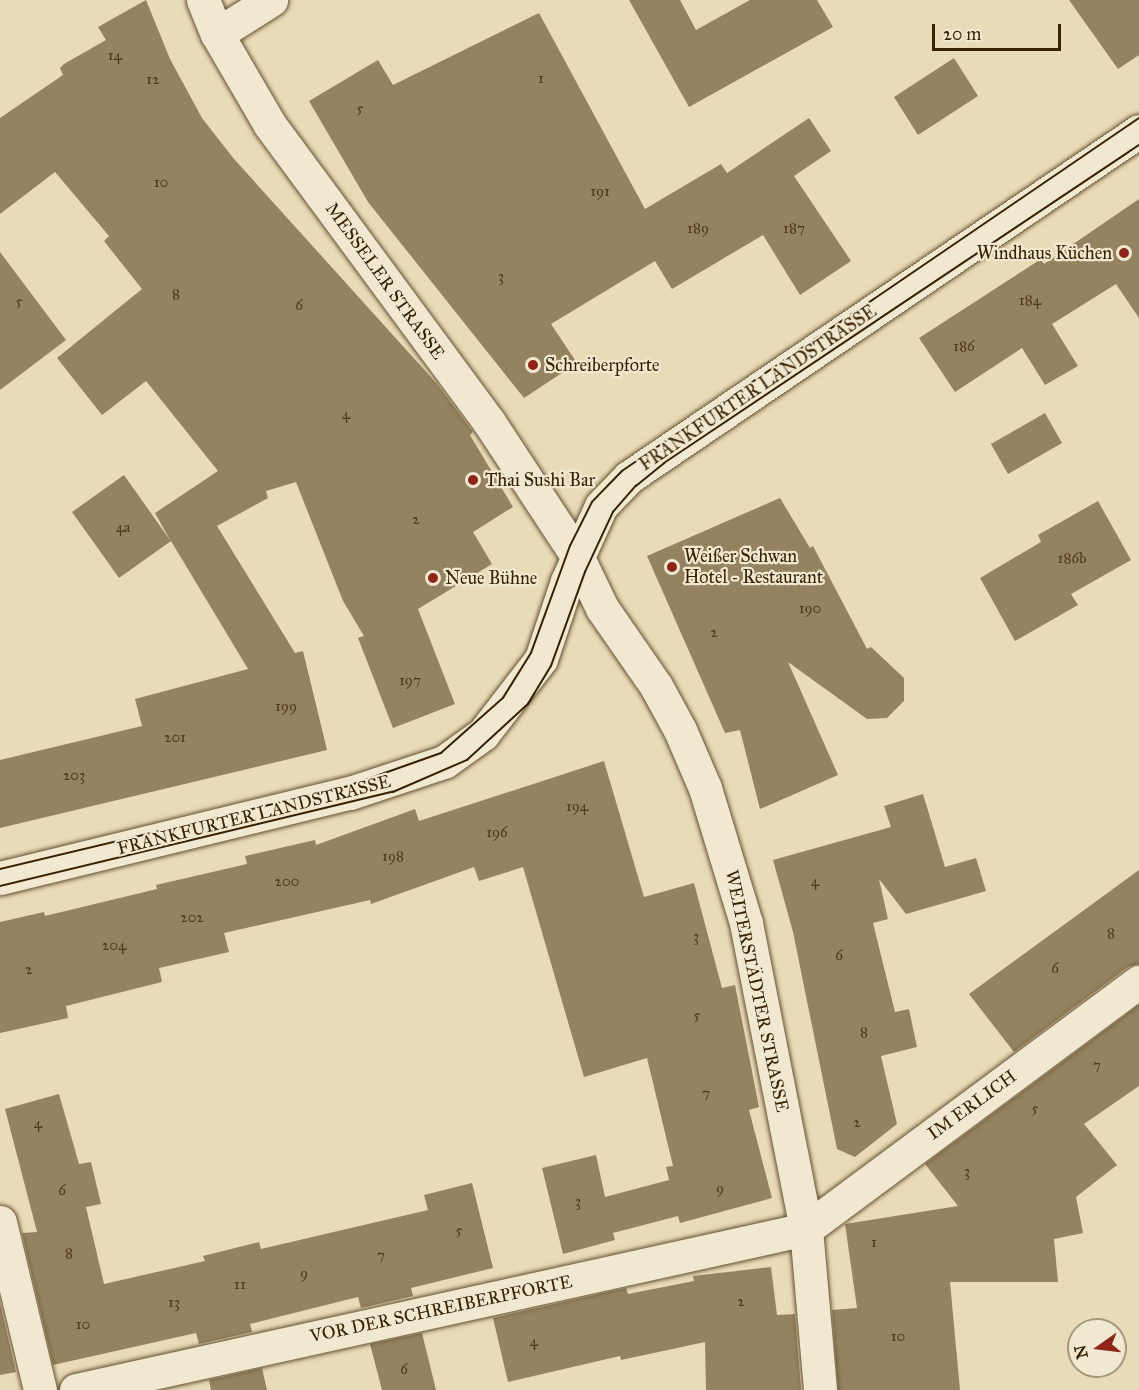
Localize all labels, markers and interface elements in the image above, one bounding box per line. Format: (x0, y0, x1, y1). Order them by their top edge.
scale bar (935, 12, 1064, 50)
text: 20 m (943, 23, 981, 45)
house number: 14 (108, 47, 122, 65)
house number: 1 (538, 70, 544, 88)
house number: 12 (146, 71, 160, 89)
house number: 5 (357, 100, 363, 118)
house number: 10 (154, 174, 168, 192)
house number: 191 (590, 183, 610, 201)
street label: MESSELER STRASSE (321, 198, 449, 364)
house number: 189 (687, 220, 709, 238)
house number: 187 (783, 220, 805, 238)
place label: Windhaus Küchen (977, 242, 1112, 264)
marker: Windhaus Küchen (1117, 246, 1131, 260)
house number: 3 (498, 268, 504, 286)
house number: 8 (172, 286, 180, 304)
house number: 184 (1019, 292, 1041, 310)
house number: 5 (16, 293, 22, 311)
house number: 6 (295, 297, 303, 315)
street label: FRANKFURTER LANDSTRASSE (635, 300, 881, 476)
house number: 186 (953, 338, 975, 356)
place label: Schreiberpforte (545, 354, 660, 376)
marker: Schreiberpforte (526, 358, 540, 372)
house number: 4 (342, 406, 350, 424)
place label: Thai Sushi Bar (485, 469, 595, 491)
marker: Thai Sushi Bar (466, 473, 480, 487)
house number: 2 (412, 511, 420, 529)
house number: 4a (116, 519, 130, 537)
place label: Weißer Schwan Hotel - Restaurant (684, 546, 823, 588)
house number: 186b (1058, 550, 1086, 568)
marker: Weißer Schwan Hotel - Restaurant (665, 560, 679, 574)
place label: Neue Bühne (445, 567, 537, 589)
marker: Neue Bühne (426, 571, 440, 585)
house number: 190 (799, 600, 821, 618)
house number: 2 (710, 624, 718, 642)
house number: 197 (399, 672, 421, 690)
house number: 199 (275, 698, 297, 716)
house number: 201 (164, 729, 186, 747)
house number: 203 (63, 767, 85, 785)
street label: FRANKFURTER LANDSTRASSE (115, 771, 393, 859)
house number: 194 (566, 798, 588, 816)
house number: 196 (486, 824, 508, 842)
house number: 198 (382, 848, 404, 866)
street label: WEITERSTÄDTER STRASSE (721, 868, 793, 1114)
house number: 200 (275, 873, 299, 891)
house number: 4 (811, 873, 819, 891)
house number: 202 (180, 909, 204, 927)
house number: 8 (1107, 925, 1115, 943)
house number: 3 (693, 928, 699, 946)
house number: 204 (102, 937, 126, 955)
house number: 6 (835, 947, 843, 965)
house number: 6 (1051, 960, 1059, 978)
house number: 2 (25, 961, 33, 979)
house number: 5 (694, 1007, 700, 1025)
house number: 8 (860, 1024, 868, 1042)
house number: 7 (1093, 1057, 1101, 1075)
street label: IM ERLICH (923, 1066, 1021, 1144)
house number: 7 (702, 1085, 710, 1103)
house number: 5 (1032, 1100, 1038, 1118)
house number: 2 (853, 1114, 861, 1132)
house number: 4 (34, 1115, 42, 1133)
house number: 3 (964, 1163, 970, 1181)
house number: 9 (716, 1180, 724, 1198)
house number: 6 (58, 1182, 66, 1200)
house number: 3 (575, 1193, 581, 1211)
house number: 5 (456, 1222, 462, 1240)
house number: 1 (871, 1234, 877, 1252)
house number: 8 (65, 1245, 73, 1263)
house number: 7 (377, 1247, 385, 1265)
house number: 9 (300, 1265, 308, 1283)
street label: VOR DER SCHREIBERPFORTE (308, 1271, 574, 1347)
house number: 11 (234, 1276, 246, 1294)
house number: 2 (737, 1293, 745, 1311)
house number: 13 (168, 1294, 180, 1312)
house number: 10 (76, 1316, 90, 1334)
north arrow (1067, 1318, 1127, 1378)
house number: 10 (891, 1328, 905, 1346)
house number: 4 (530, 1333, 538, 1351)
text: N (1070, 1343, 1092, 1361)
house number: 6 (400, 1361, 408, 1379)

